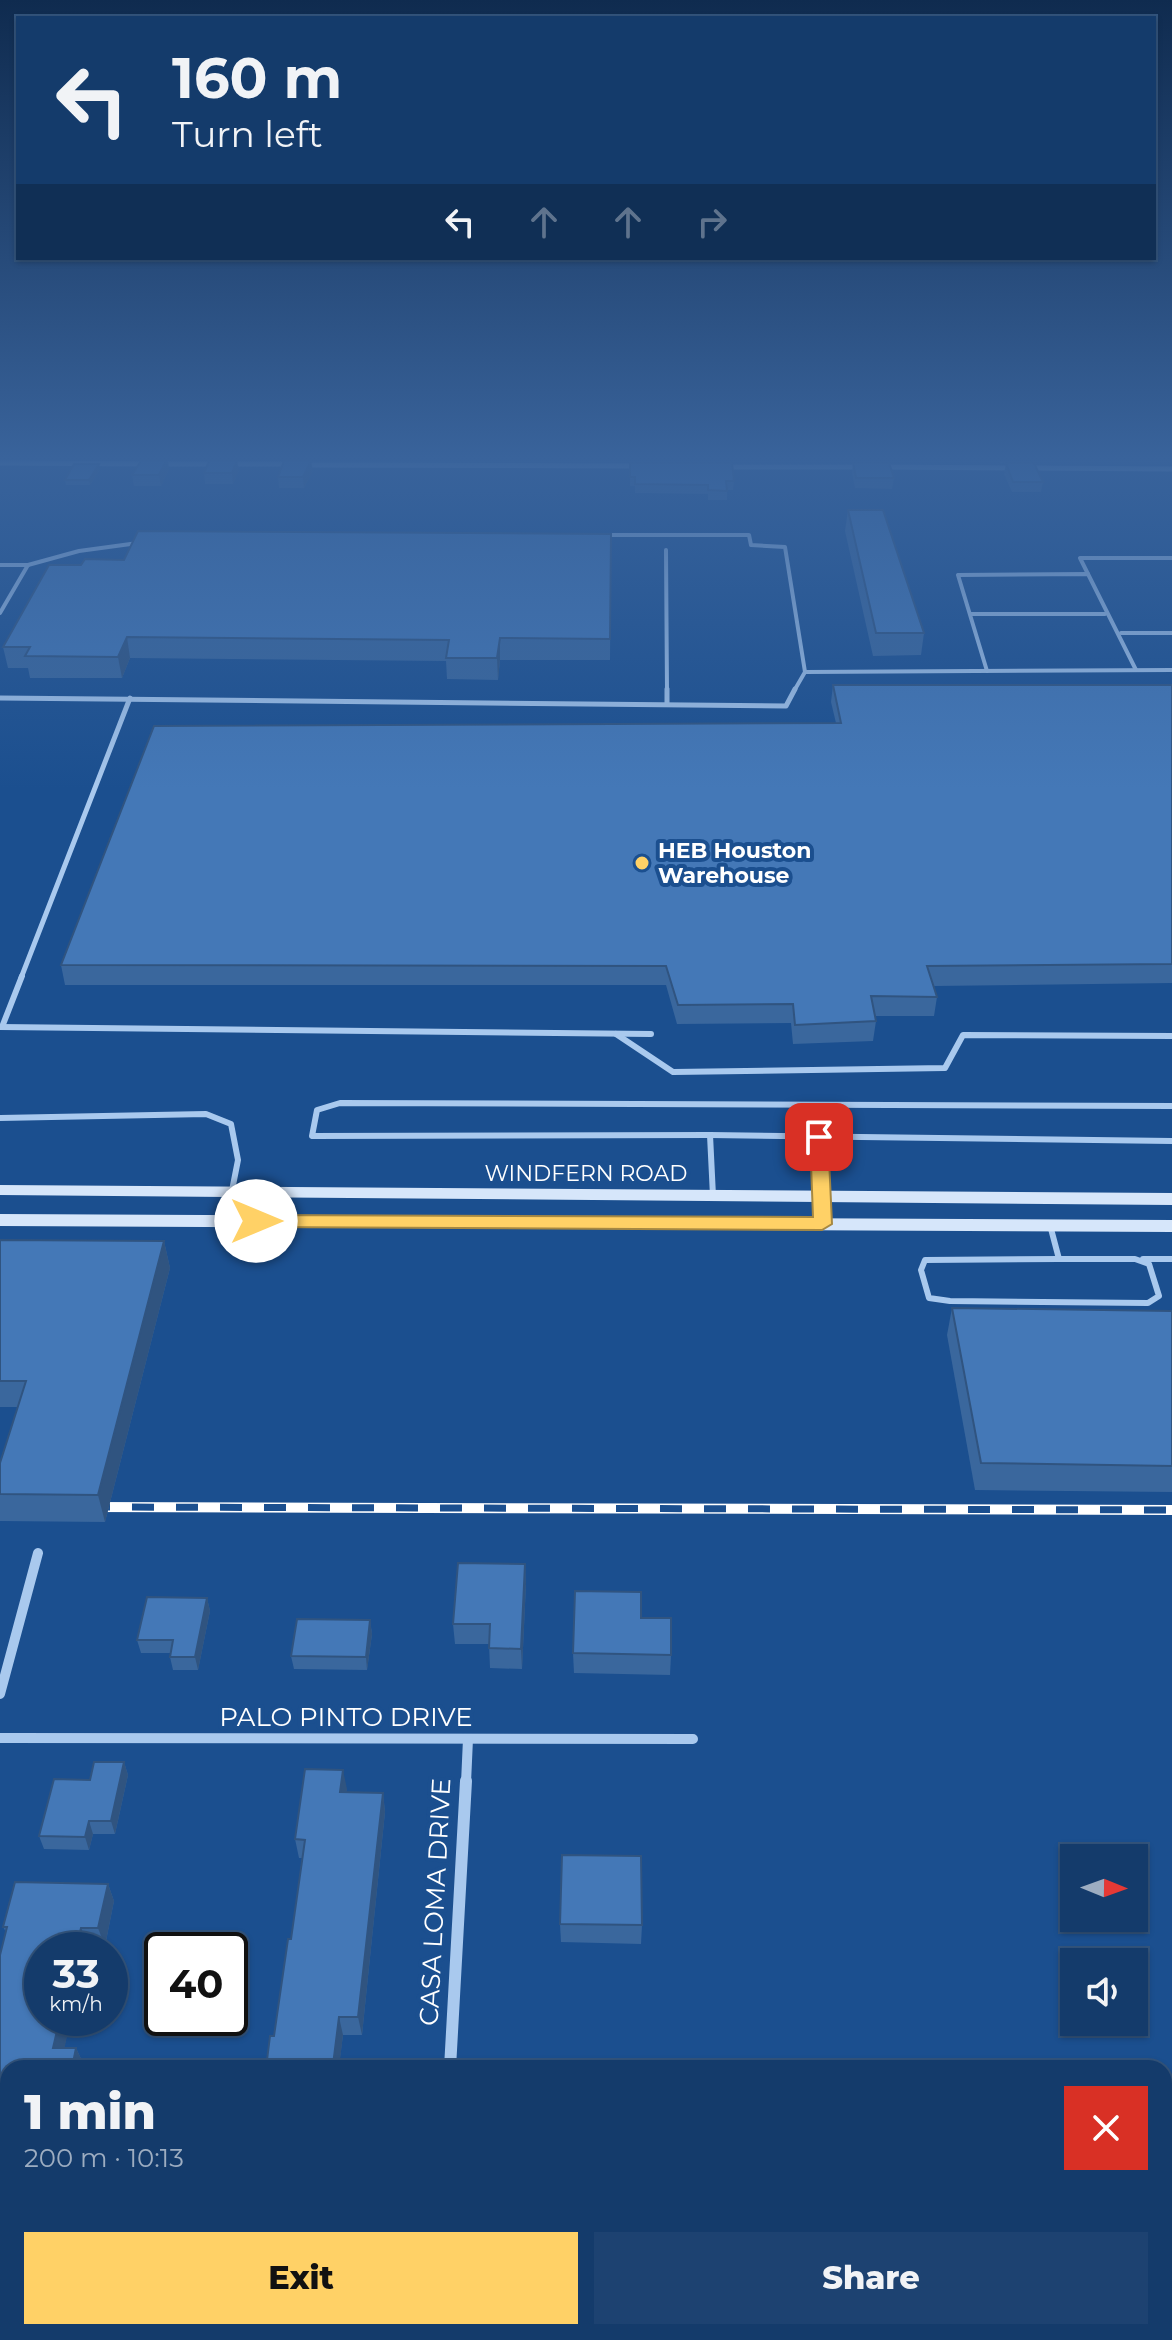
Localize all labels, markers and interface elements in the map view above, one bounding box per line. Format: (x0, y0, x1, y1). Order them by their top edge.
text: 160 m (172, 44, 342, 112)
icon: left (40, 48, 144, 152)
text: Turn left (172, 112, 323, 156)
icon: left (438, 200, 482, 244)
icon: ahead (522, 200, 566, 244)
icon: ahead (606, 200, 650, 244)
icon: right (690, 200, 734, 244)
place label: HEB Houston Warehouse (658, 837, 811, 889)
marker: HEB Houston Warehouse (633, 854, 651, 872)
pin (785, 1103, 853, 1171)
icon: arrive (797, 1115, 841, 1159)
street label: WINDFERN ROAD (484, 1160, 688, 1187)
position arrow (214, 1179, 298, 1263)
street label: PALO PINTO DRIVE (219, 1701, 473, 1733)
street label: CASA LOMA DRIVE (413, 1777, 457, 2027)
north arrow (1060, 1844, 1148, 1932)
map controls (1060, 1844, 1148, 2036)
speed limit sign: 40 (144, 1932, 248, 2036)
button: sound (1060, 1948, 1148, 2036)
text: 33 (52, 1949, 100, 1998)
text: km/h (49, 1992, 103, 2016)
text: 1 min (24, 2083, 156, 2141)
button: close (1064, 2086, 1148, 2170)
text: 200 m · 10:13 (24, 2142, 184, 2174)
button: Exit (24, 2232, 578, 2324)
button: Share (594, 2232, 1148, 2324)

